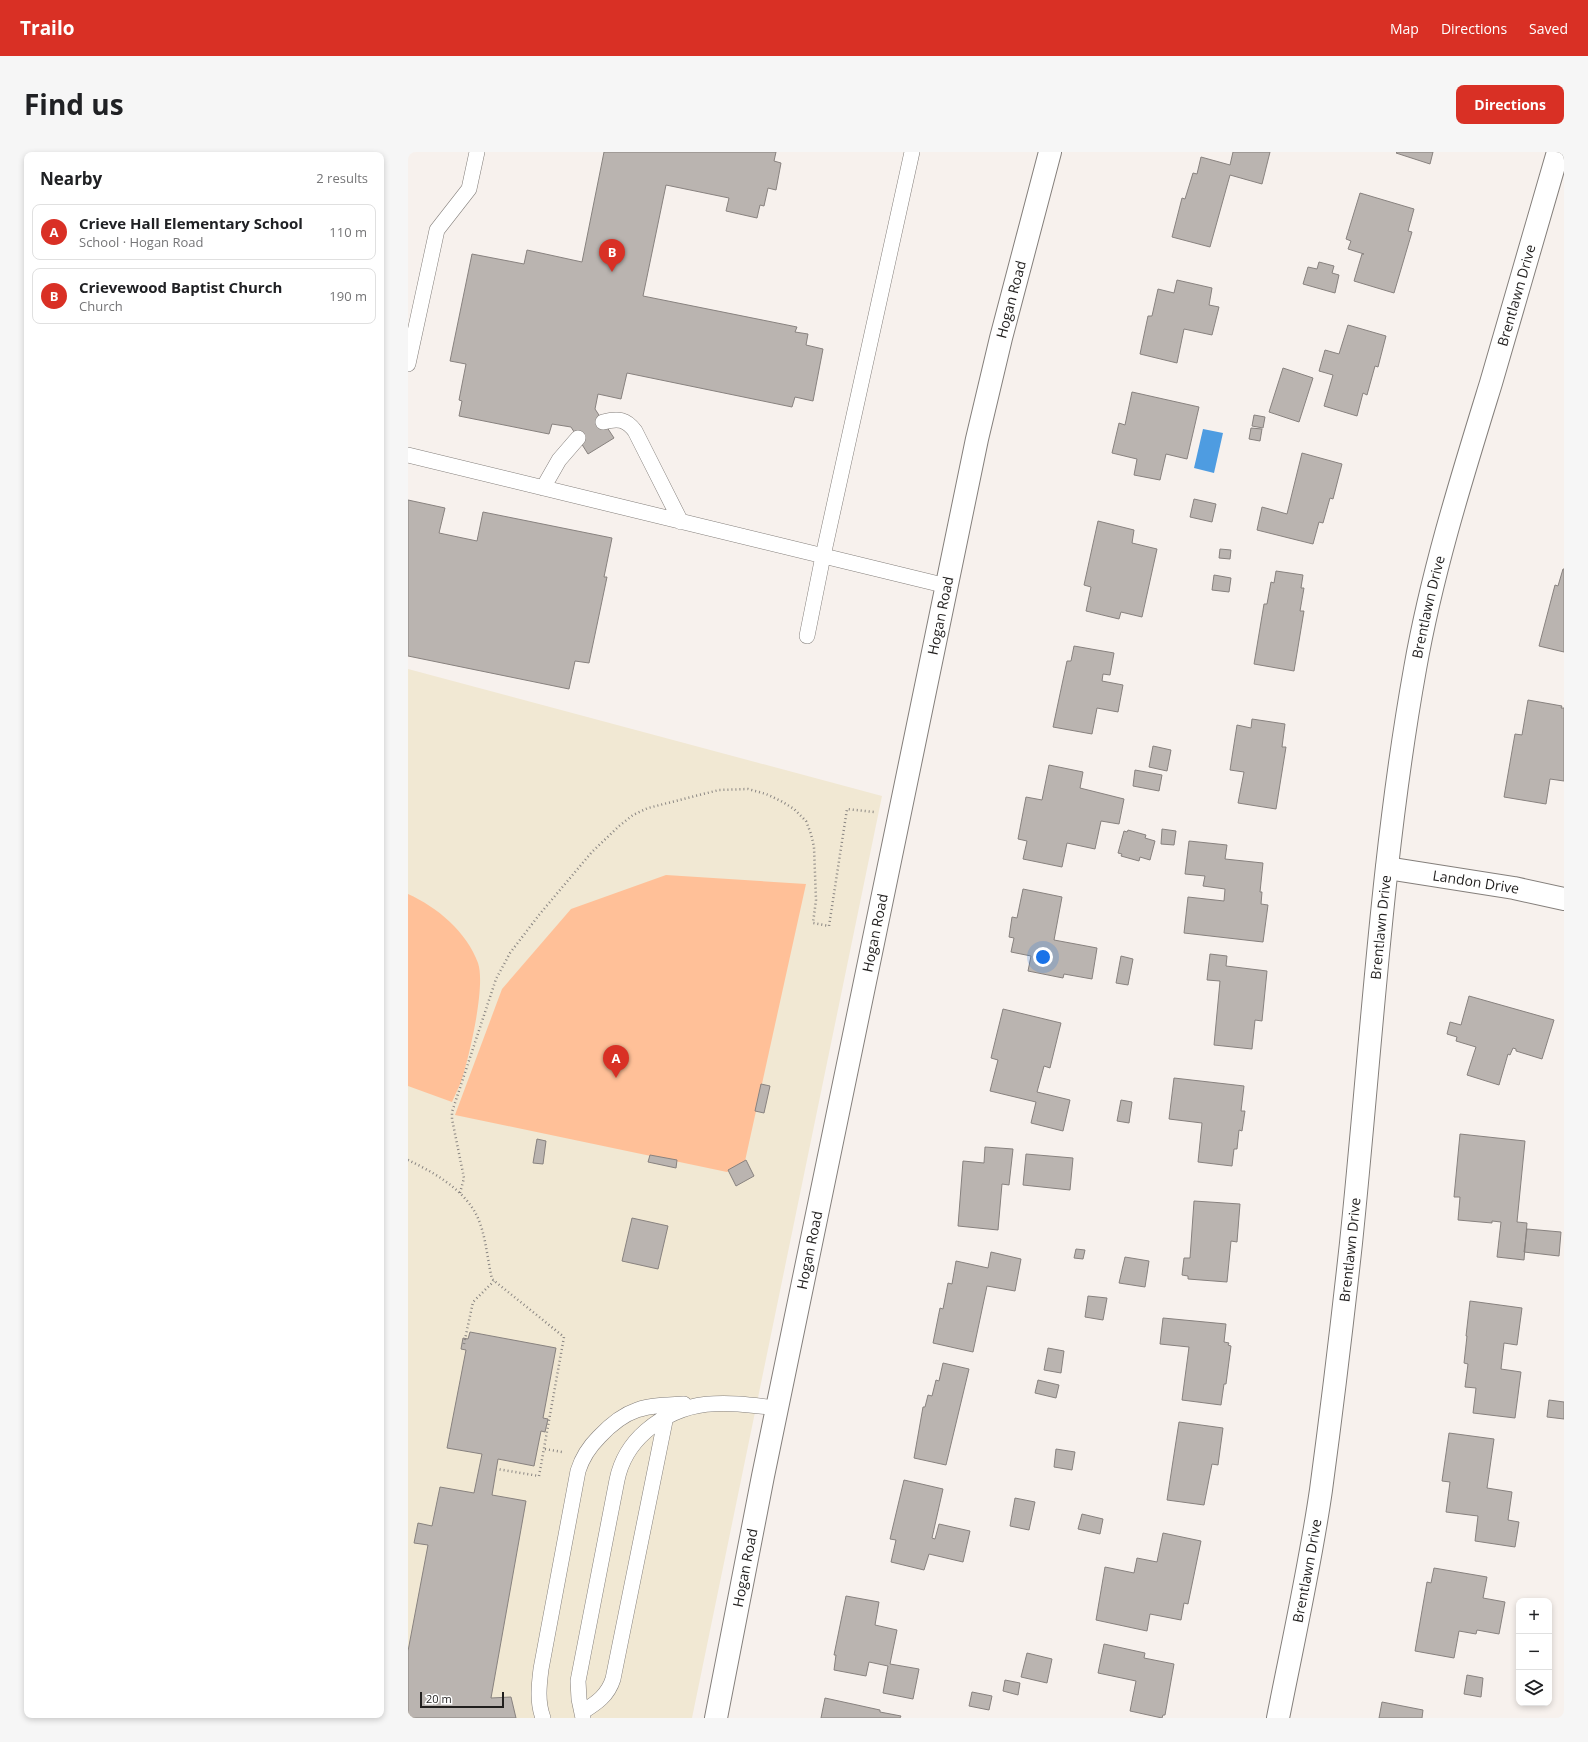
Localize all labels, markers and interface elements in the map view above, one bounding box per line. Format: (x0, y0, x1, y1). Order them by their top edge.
text: Trailo (20, 15, 74, 41)
text: Map (1390, 19, 1419, 38)
text: Directions (1441, 19, 1507, 38)
text: Saved (1529, 19, 1568, 38)
text: Find us (24, 85, 124, 123)
button: Directions (1456, 85, 1564, 124)
text: Nearby (40, 167, 102, 190)
text: 2 results (316, 169, 368, 187)
text: Crieve Hall Elementary School (79, 213, 303, 233)
text: A (50, 223, 58, 241)
text: 110 m (329, 223, 367, 241)
text: School · Hogan Road (79, 233, 203, 251)
pin: B (599, 239, 625, 272)
street label: Brentlawn Drive (1492, 242, 1540, 348)
street label: Hogan Road (991, 258, 1030, 340)
text: Crievewood Baptist Church (79, 277, 282, 297)
text: B (50, 287, 58, 305)
text: 190 m (329, 287, 367, 305)
text: Church (79, 297, 123, 315)
street label: Brentlawn Drive (1407, 553, 1449, 660)
street label: Hogan Road (923, 575, 957, 657)
street label: Landon Drive (1431, 865, 1521, 898)
street label: Brentlawn Drive (1366, 874, 1395, 980)
street label: Hogan Road (857, 892, 892, 974)
your location (1033, 947, 1053, 967)
pin: A (603, 1045, 629, 1078)
street label: Brentlawn Drive (1334, 1197, 1365, 1303)
street label: Hogan Road (792, 1209, 826, 1291)
street label: Brentlawn Drive (1288, 1517, 1325, 1624)
street label: Hogan Road (728, 1527, 762, 1609)
map controls (1516, 1598, 1552, 1706)
button: + (1516, 1598, 1552, 1634)
button: − (1516, 1634, 1552, 1670)
button: layers (1516, 1670, 1552, 1706)
scale bar (420, 1690, 504, 1709)
text: 20 m (426, 1691, 452, 1706)

